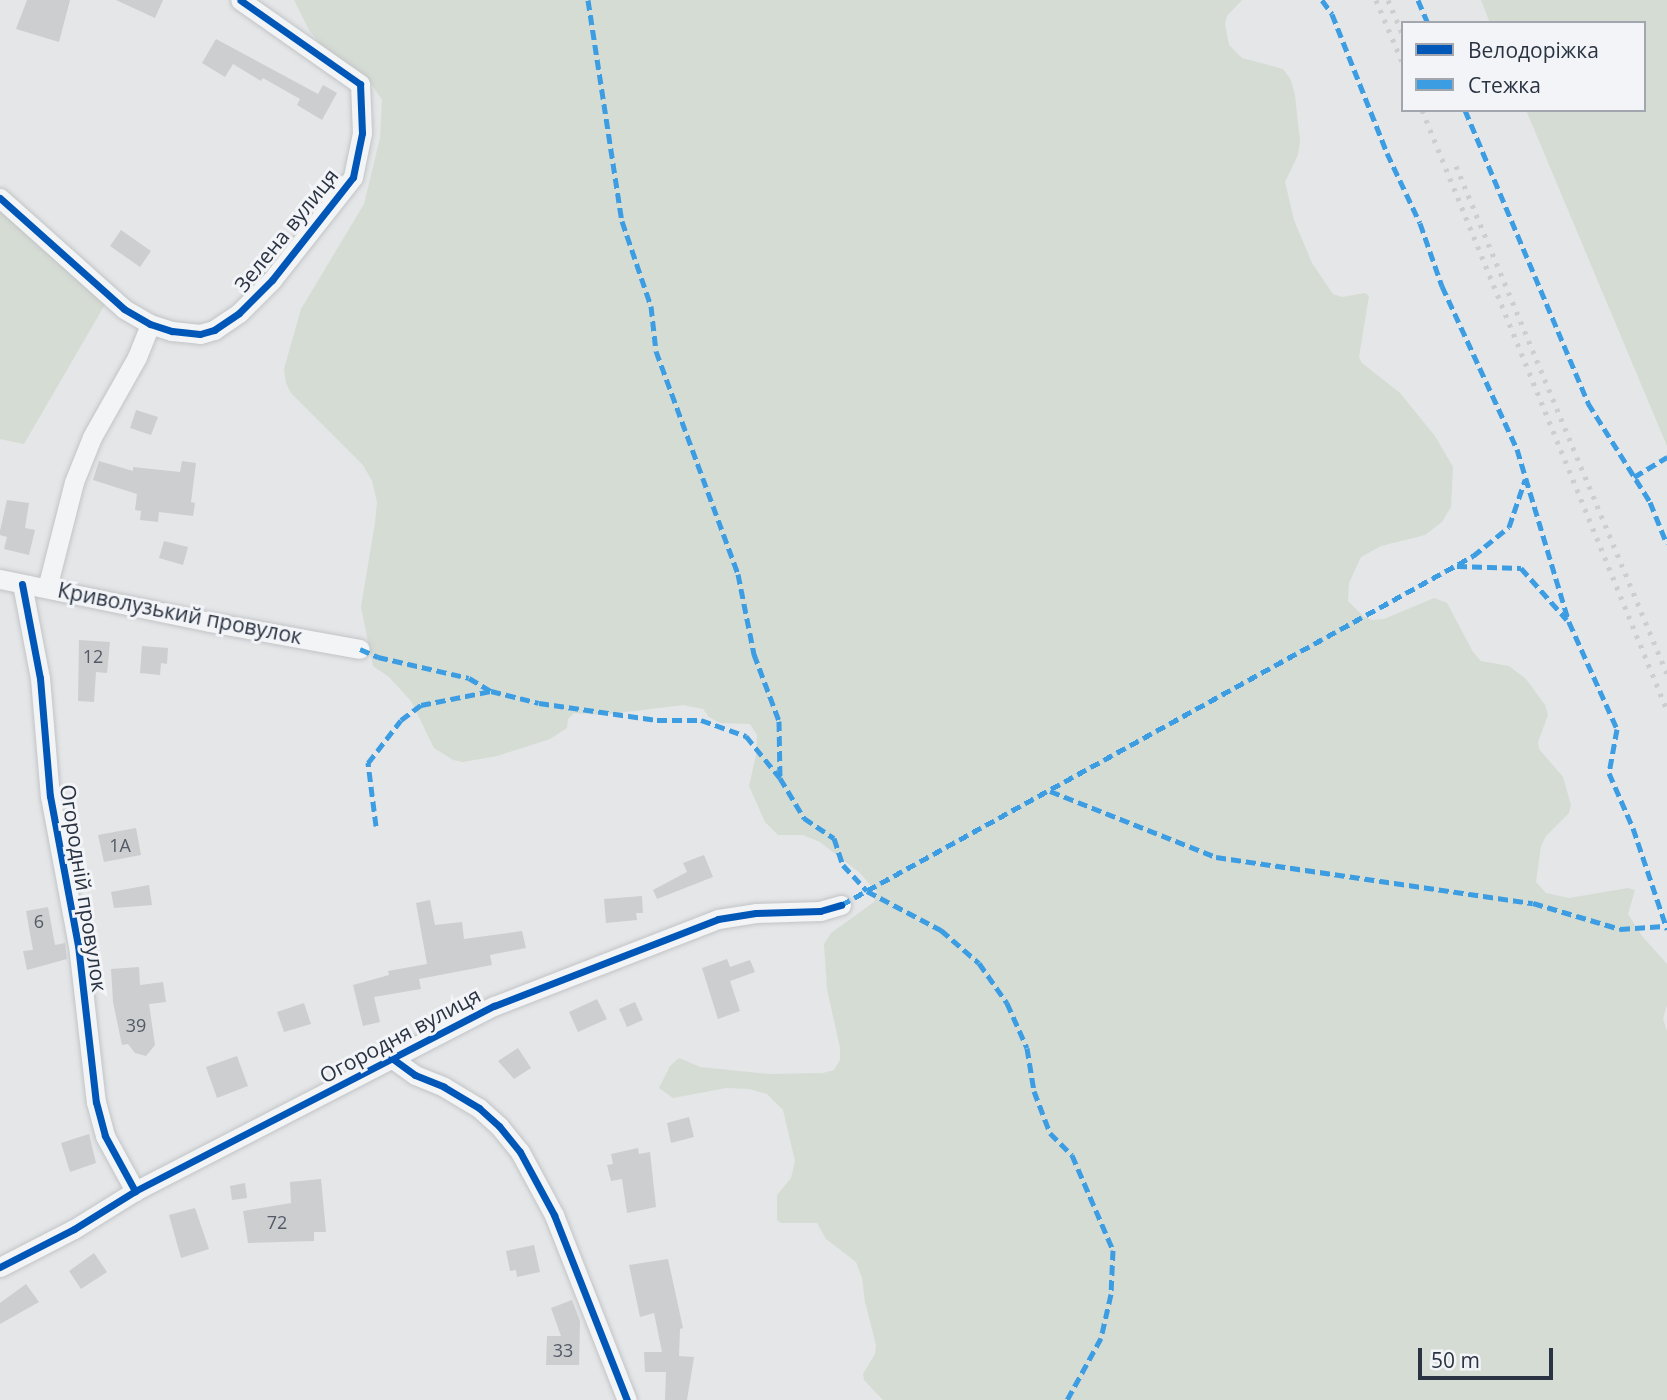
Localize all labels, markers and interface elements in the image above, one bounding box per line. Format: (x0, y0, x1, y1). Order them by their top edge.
legend (1401, 21, 1646, 112)
text: Велодоріжка (1468, 36, 1599, 64)
text: Стежка (1468, 71, 1541, 99)
street label: Зелена вулиця (229, 163, 343, 297)
street label: Криволузький провулок (56, 577, 304, 649)
house number: 12 (83, 645, 103, 667)
street label: Огородній провулок (55, 783, 113, 993)
house number: 1А (109, 834, 131, 856)
house number: 6 (34, 910, 44, 932)
street label: Огородня вулиця (315, 982, 485, 1088)
house number: 39 (126, 1014, 146, 1036)
house number: 72 (267, 1211, 287, 1233)
scale bar (1422, 1334, 1557, 1378)
house number: 33 (553, 1339, 573, 1361)
text: 50 m (1431, 1346, 1480, 1374)

